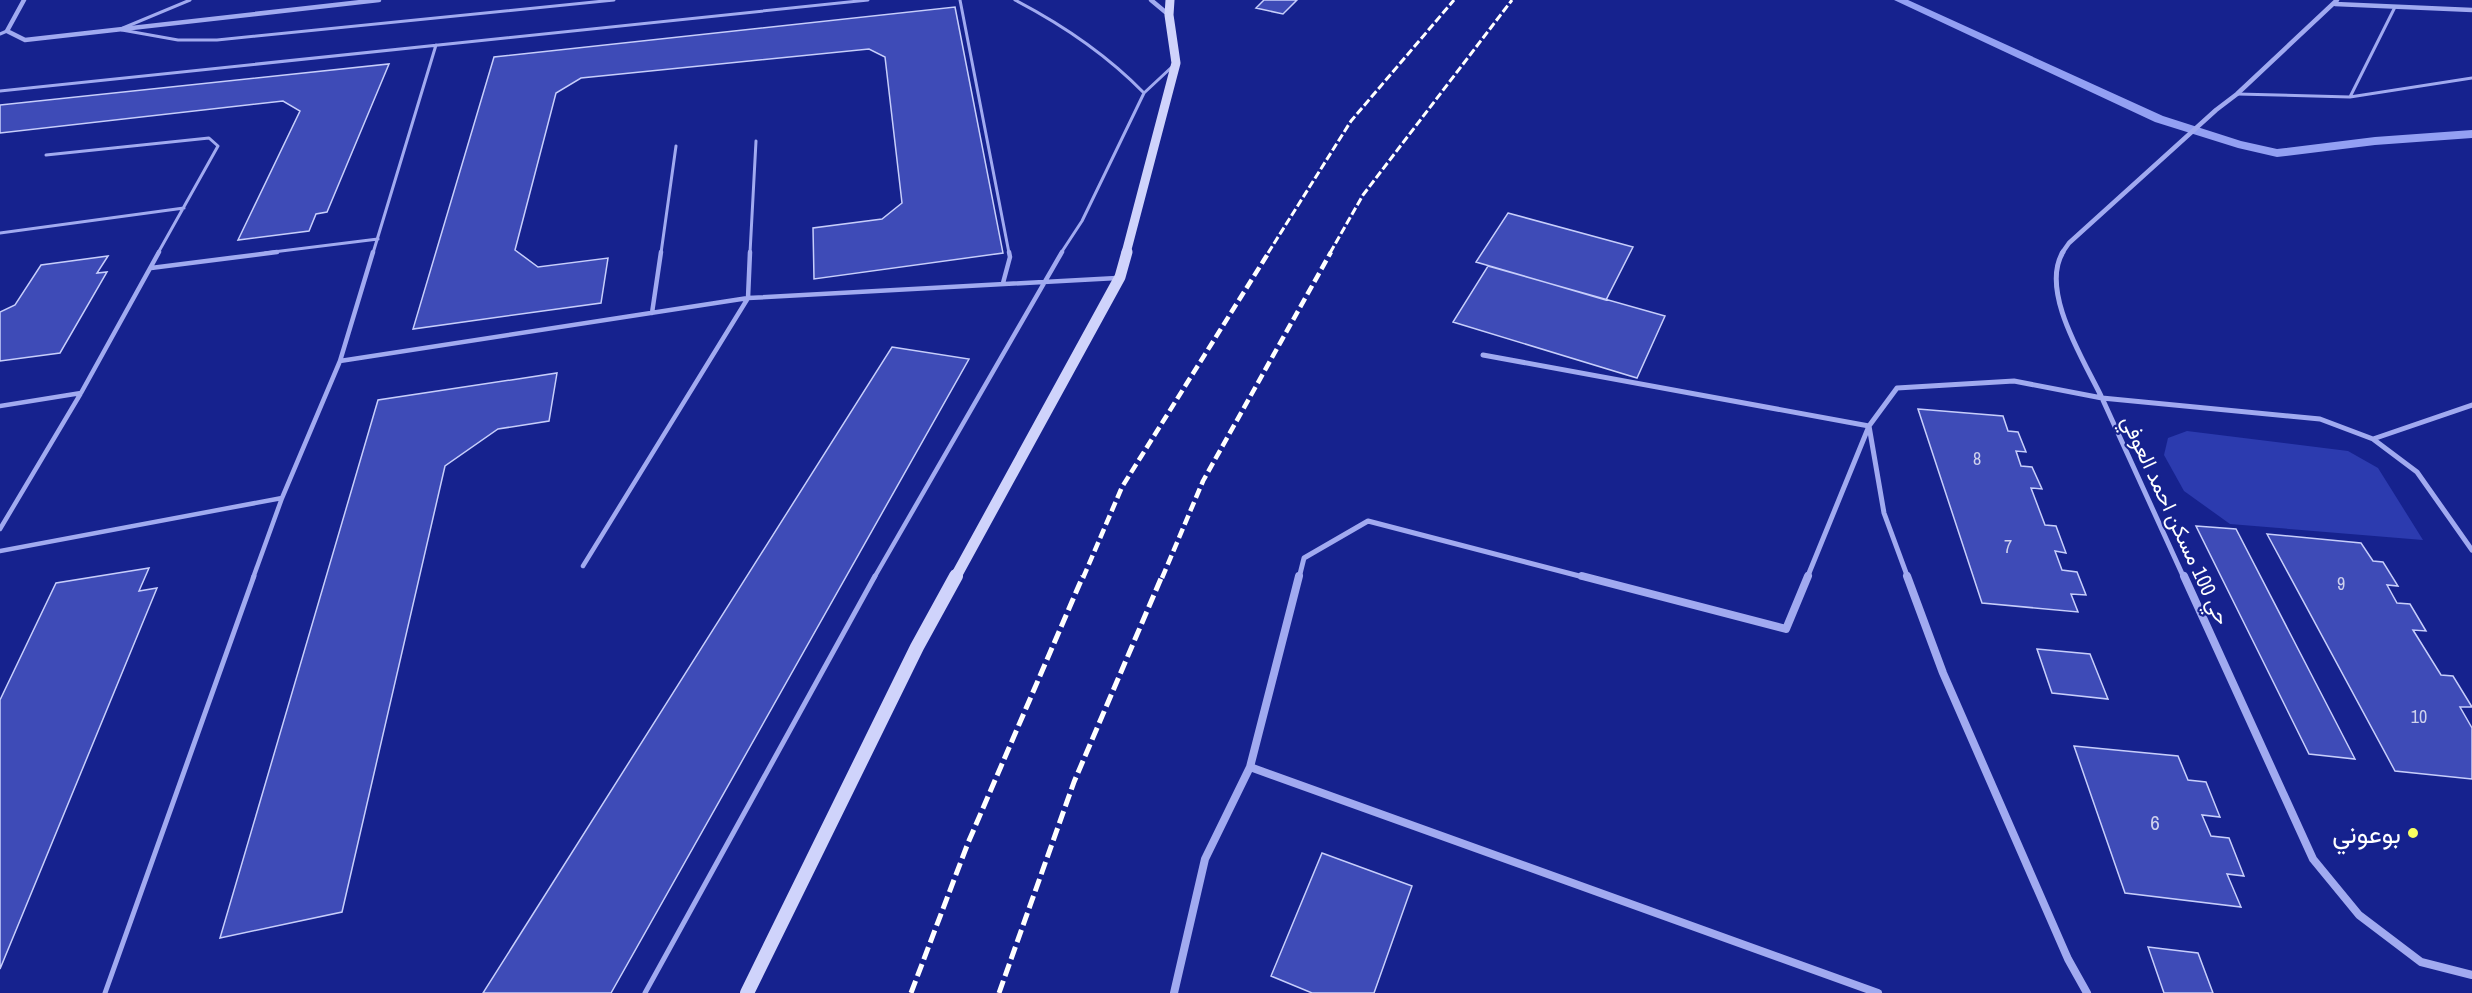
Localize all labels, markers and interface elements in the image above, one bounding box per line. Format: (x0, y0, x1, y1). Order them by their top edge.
street label: حي 100 مسكن احمد العوفي (2112, 411, 2237, 631)
house number: 8 (1973, 446, 1981, 471)
house number: 7 (2004, 534, 2012, 559)
house number: 9 (2337, 571, 2345, 596)
house number: 10 (2411, 704, 2427, 729)
house number: 6 (2150, 808, 2160, 837)
place label: بوعوني (2332, 816, 2401, 855)
marker: بوعوني (2406, 826, 2420, 840)

